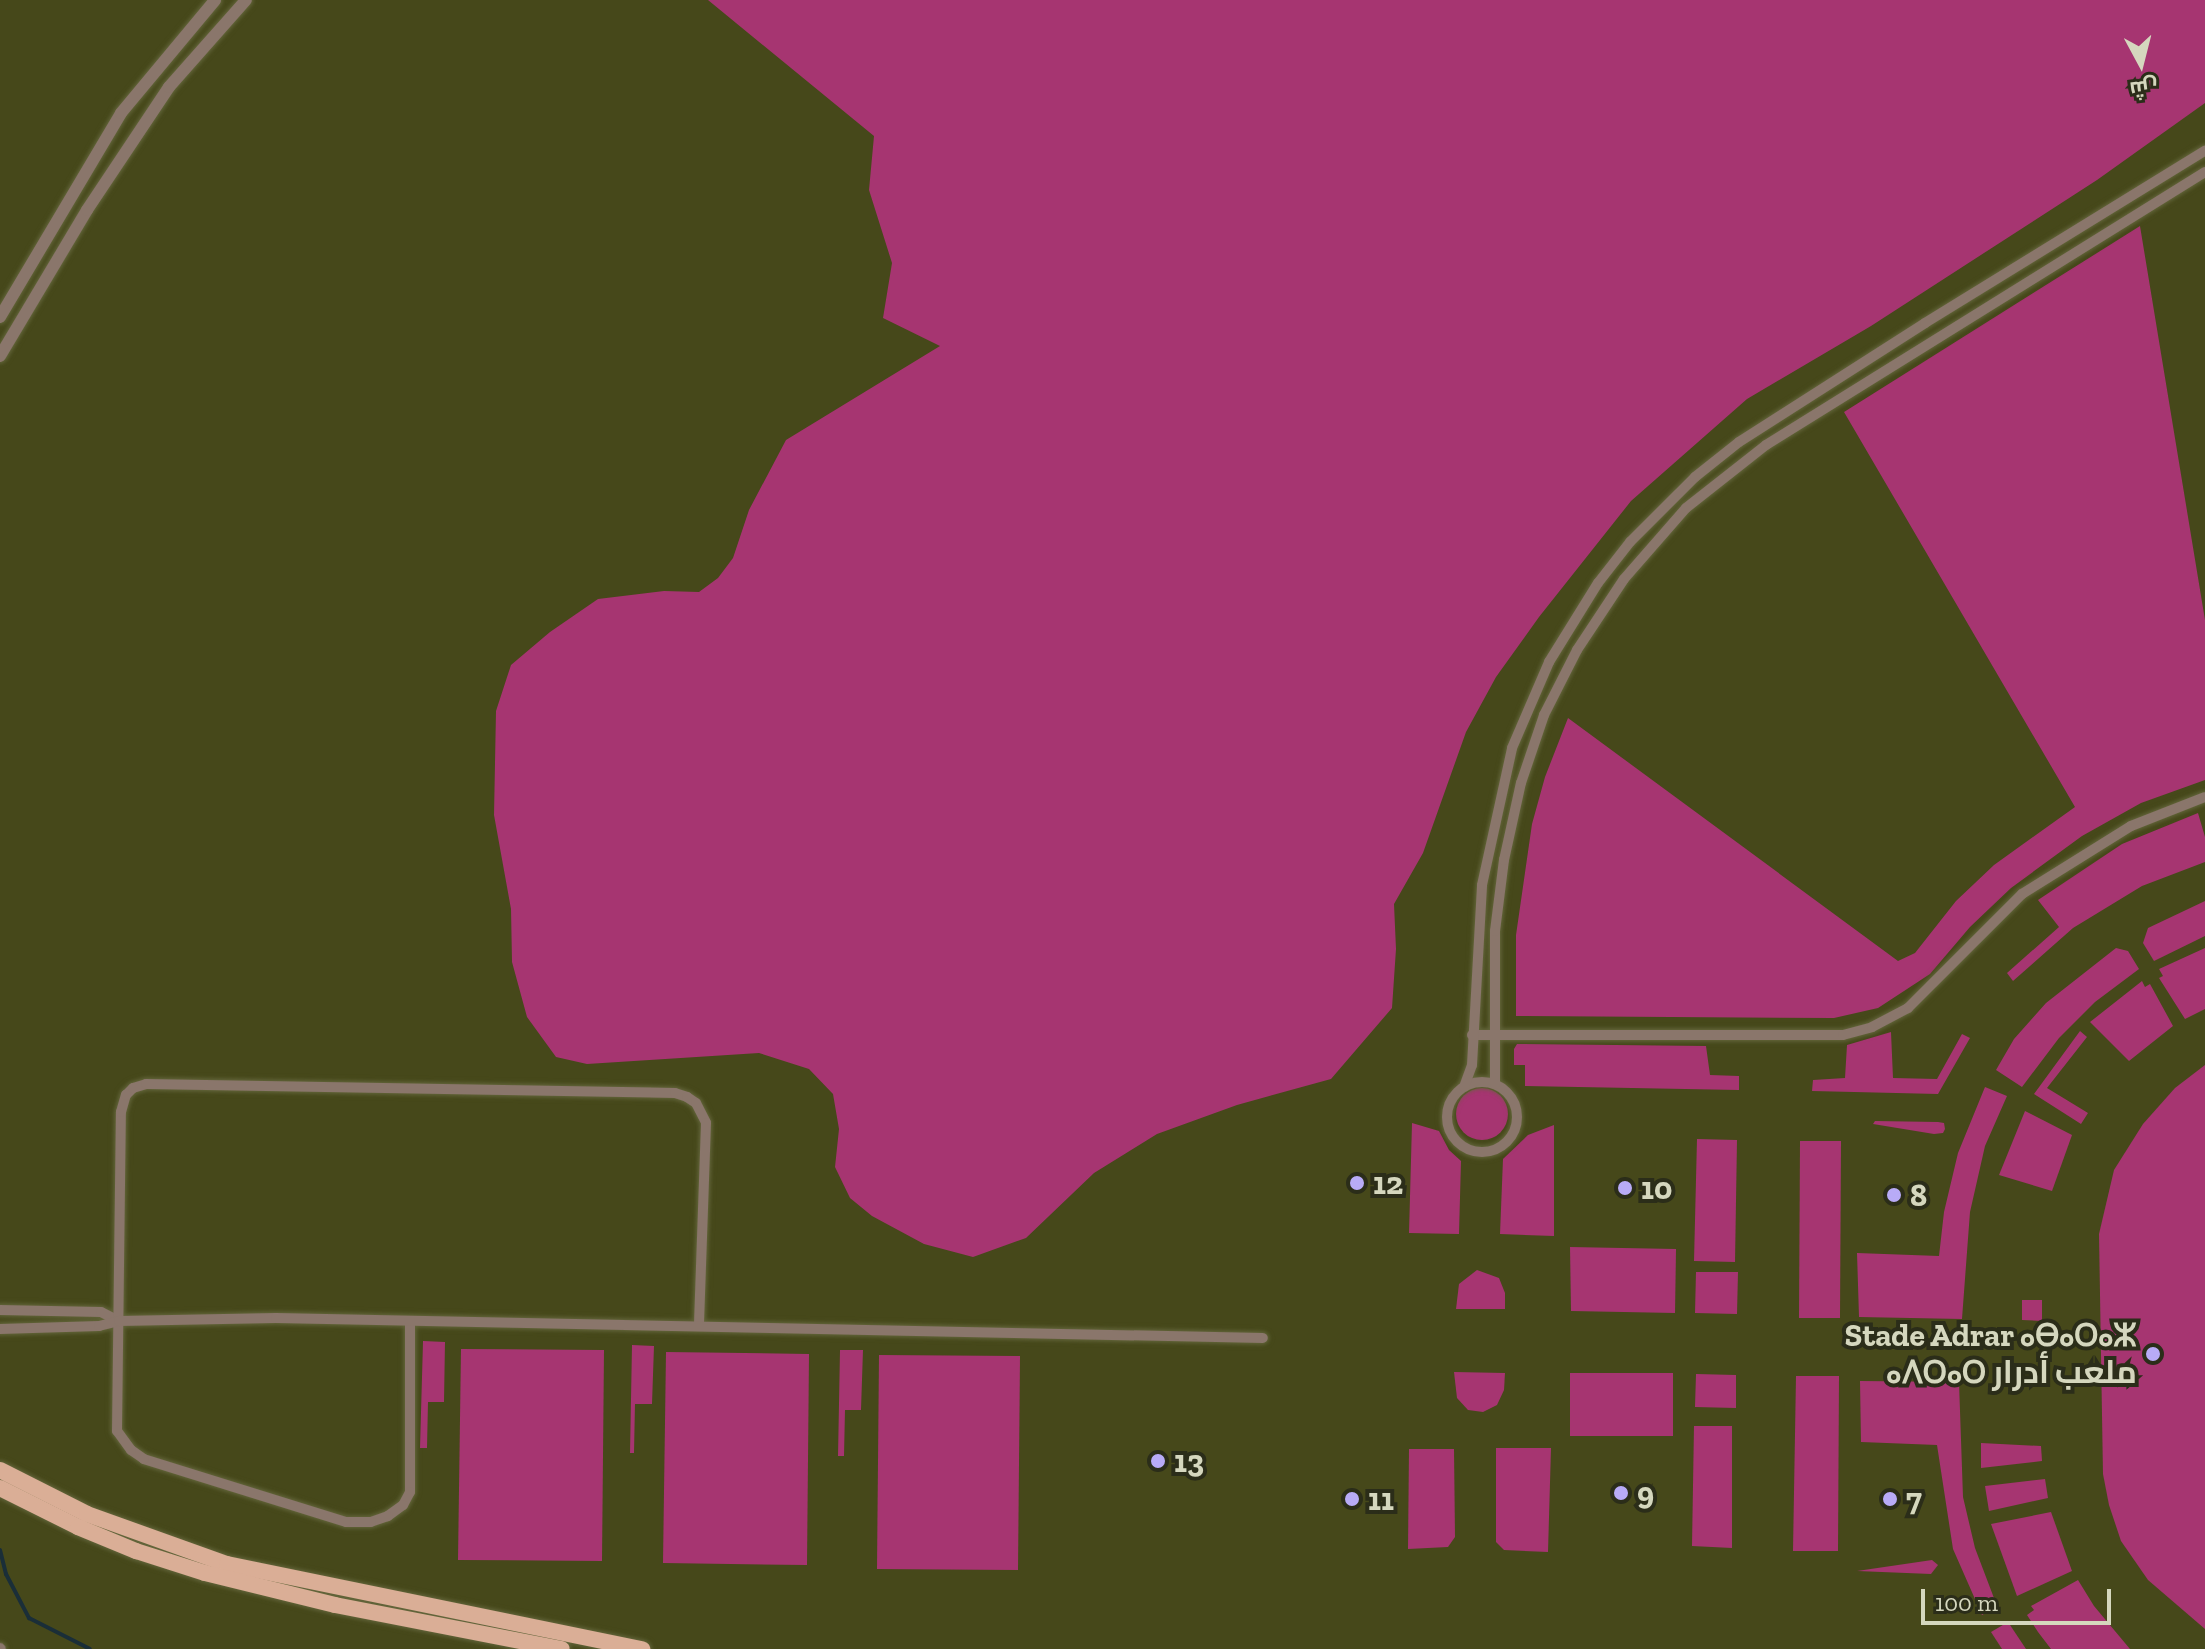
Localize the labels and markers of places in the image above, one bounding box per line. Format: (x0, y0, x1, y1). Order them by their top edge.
place label: 12 (1373, 1164, 1403, 1202)
place label: 10 (1641, 1169, 1672, 1207)
marker: 12 (1348, 1174, 1366, 1192)
place label: 8 (1910, 1176, 1927, 1214)
marker: 10 (1616, 1179, 1634, 1197)
marker: 8 (1885, 1186, 1903, 1204)
place label: Stade Adrar ⴰⴱⴰⵔⴰⵣ ⴰⴷⵔⴰⵔ ملعب أدرار (1843, 1317, 2137, 1392)
marker: Stade Adrar ⴰⴱⴰⵔⴰⵣ ⴰⴷⵔⴰⵔ ملعب أدرار (2144, 1345, 2162, 1363)
place label: 13 (1174, 1442, 1204, 1480)
marker: 13 (1149, 1452, 1167, 1470)
place label: 9 (1637, 1474, 1654, 1512)
place label: 11 (1368, 1480, 1394, 1518)
place label: 7 (1906, 1480, 1922, 1518)
marker: 9 (1612, 1484, 1630, 1502)
marker: 11 (1343, 1490, 1361, 1508)
marker: 7 (1881, 1490, 1899, 1508)

